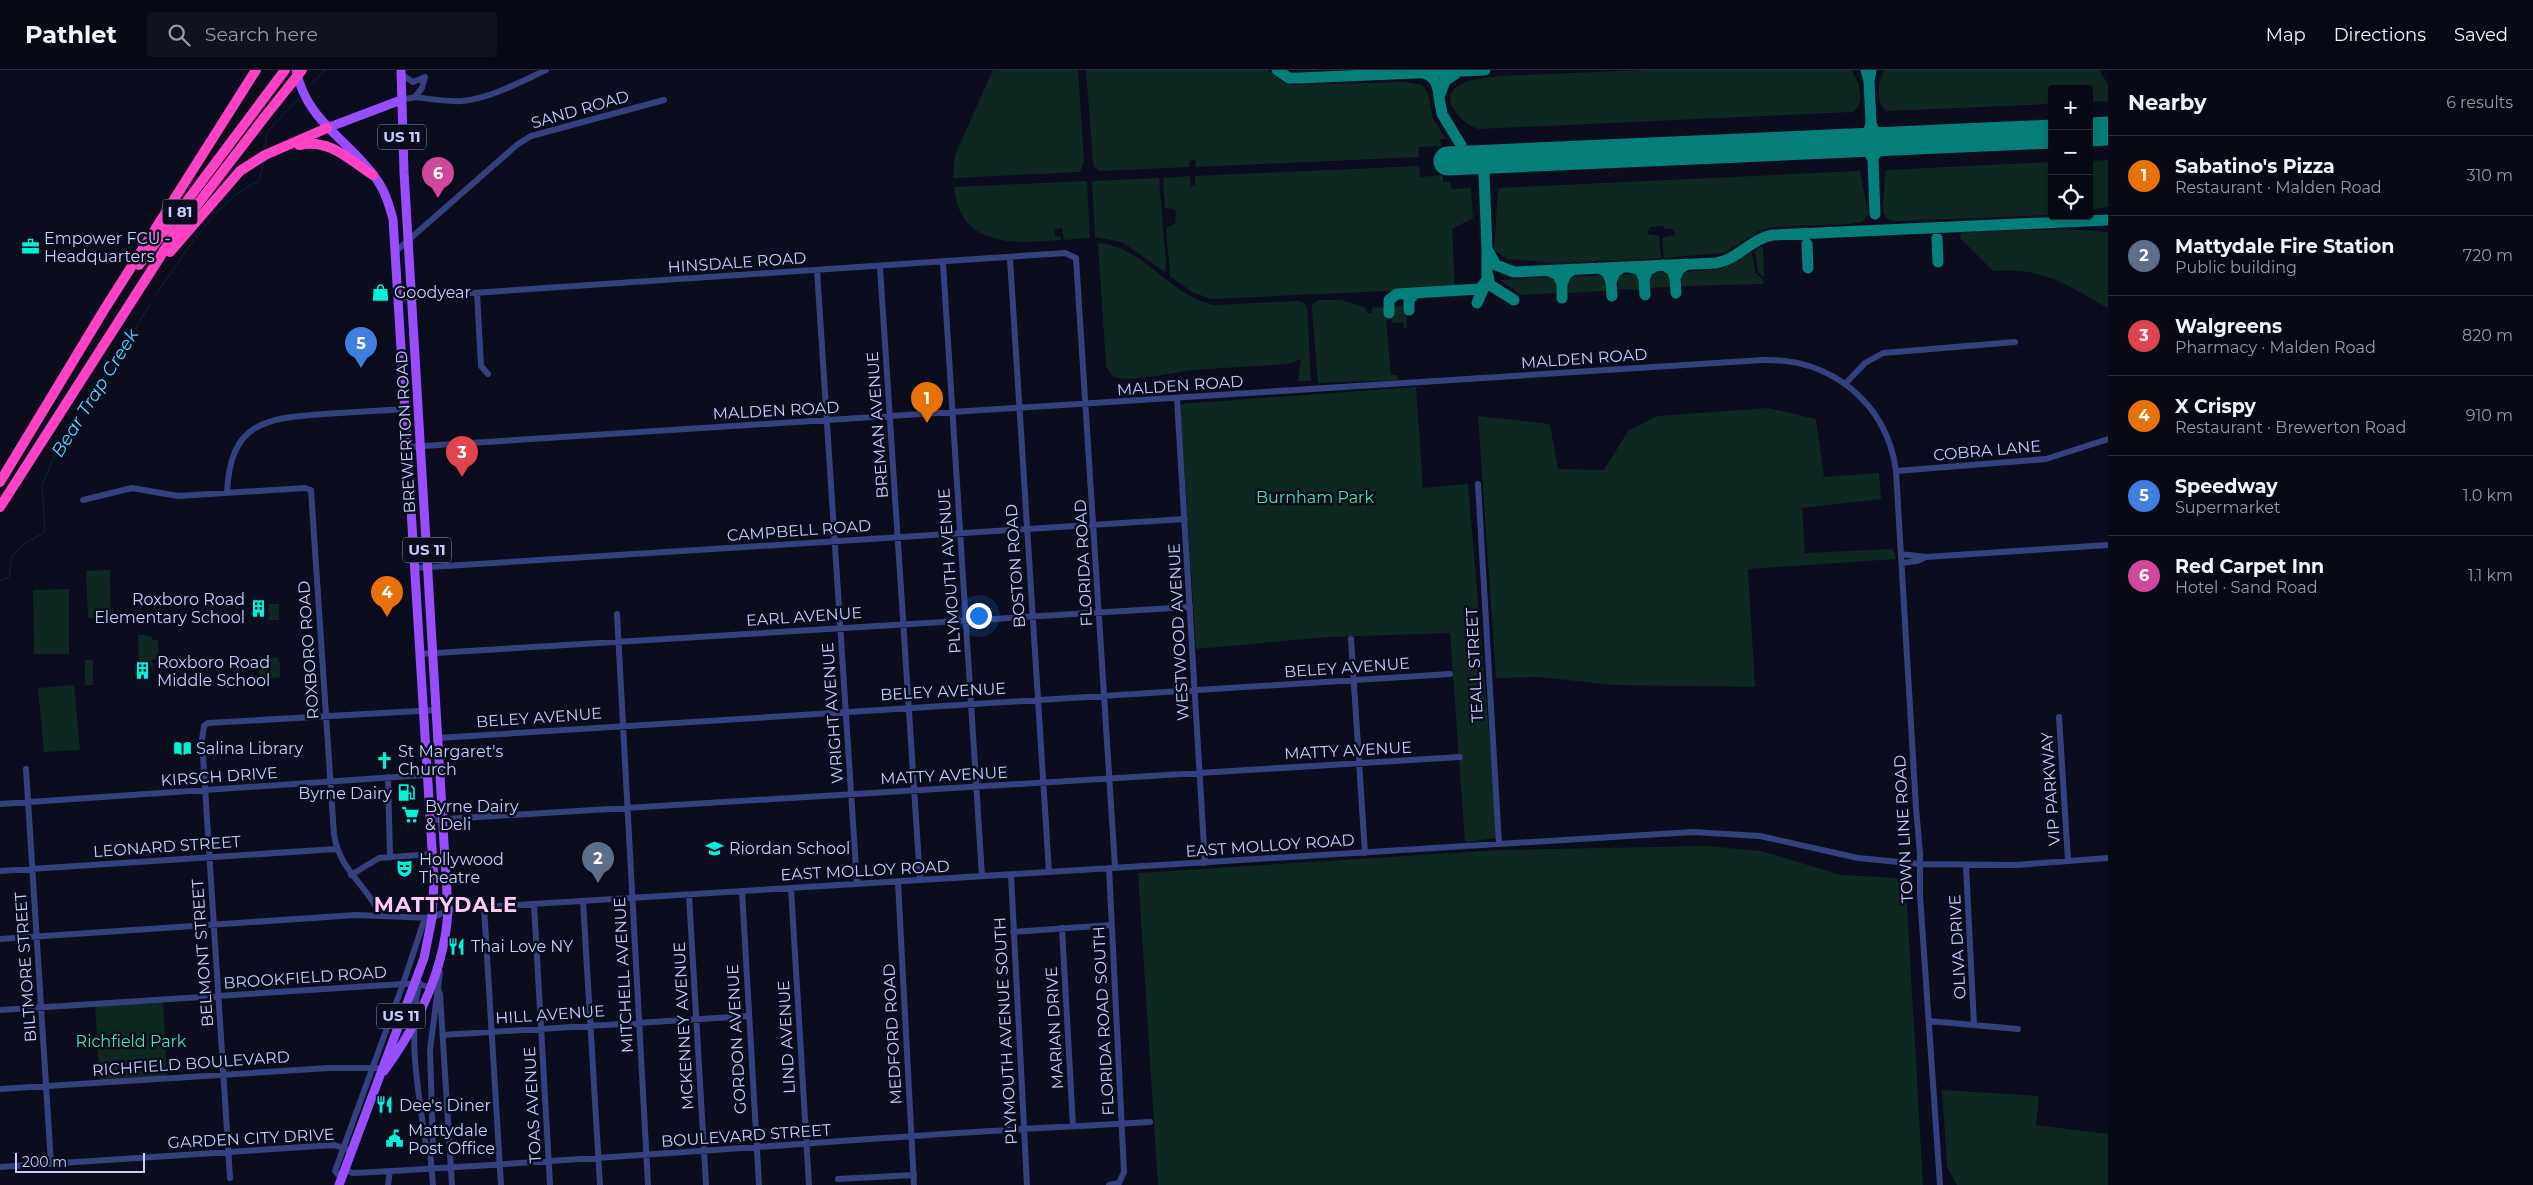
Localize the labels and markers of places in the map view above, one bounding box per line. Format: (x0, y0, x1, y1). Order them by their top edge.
pin: 6 (422, 157, 454, 198)
place label: Empower FCU - Headquarters (44, 229, 171, 266)
office icon: Empower FCU - Headquarters (20, 237, 40, 257)
shop icon: Goodyear (370, 282, 390, 302)
place label: Goodyear (394, 283, 471, 302)
pin: 5 (345, 327, 377, 368)
pin: 1 (911, 382, 943, 423)
pin: 3 (446, 436, 478, 477)
pin: 4 (371, 576, 403, 617)
place label: Roxboro Road Elementary School (94, 590, 245, 627)
building icon: Roxboro Road Elementary School (249, 598, 269, 618)
place label: Roxboro Road Middle School (157, 653, 270, 690)
building icon: Roxboro Road Middle School (133, 661, 153, 681)
library icon: Salina Library (172, 738, 192, 758)
place label: Salina Library (196, 739, 303, 758)
place label: St Margaret's Church (398, 742, 503, 779)
church icon: St Margaret's Church (374, 750, 394, 770)
fuel station icon: Byrne Dairy (396, 783, 416, 803)
place label: Byrne Dairy (298, 784, 392, 803)
place label: Byrne Dairy & Deli (425, 797, 519, 834)
supermarket icon: Byrne Dairy & Deli (401, 805, 421, 825)
school or university icon: Riordan School (705, 838, 725, 858)
place label: Riordan School (729, 839, 850, 858)
pin: 2 (582, 842, 614, 883)
place label: Hollywood Theatre (419, 850, 504, 887)
theatre icon: Hollywood Theatre (395, 858, 415, 878)
restaurant icon: Thai Love NY (447, 936, 467, 956)
place label: Thai Love NY (471, 937, 574, 956)
restaurant icon: Dee's Diner (375, 1095, 395, 1115)
place label: Dee's Diner (399, 1096, 491, 1115)
place label: Mattydale Post Office (408, 1121, 495, 1158)
public building icon: Mattydale Post Office (384, 1129, 404, 1149)

